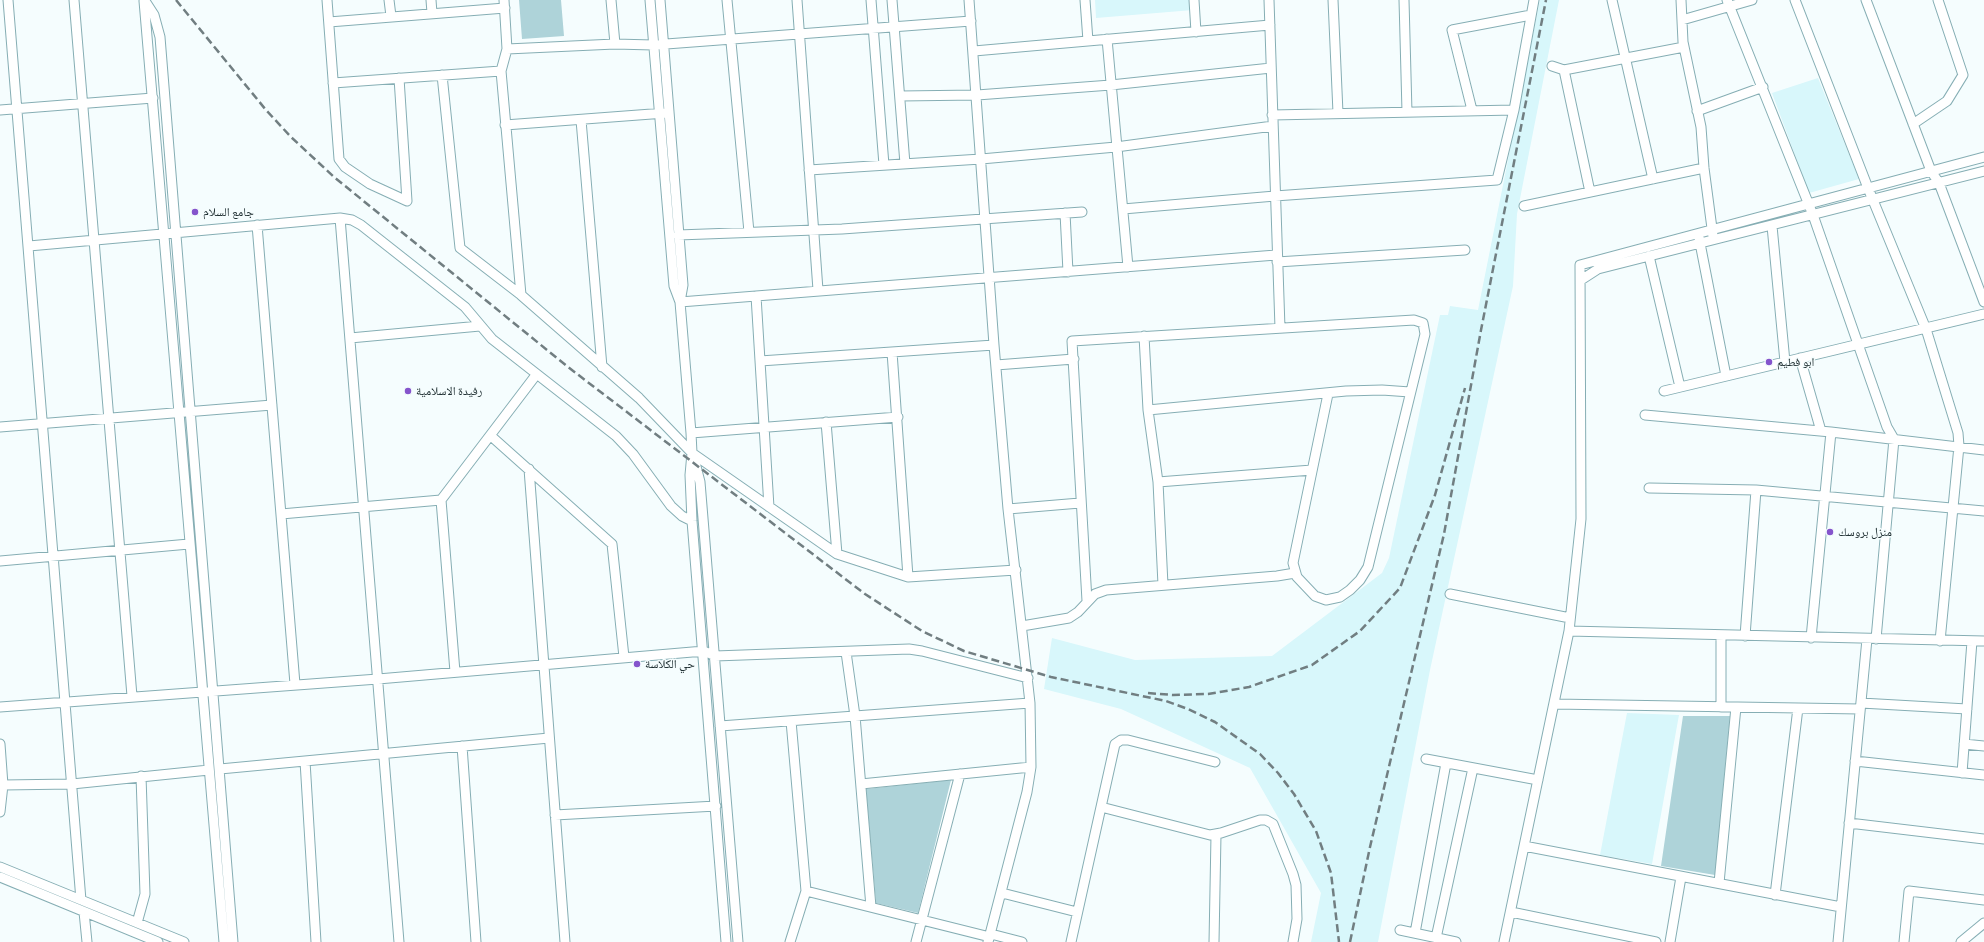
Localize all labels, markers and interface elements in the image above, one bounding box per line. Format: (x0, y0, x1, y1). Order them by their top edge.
place label: جامع السلام (203, 205, 254, 219)
marker: جامع السلام (190, 207, 200, 217)
place label: ابو فطيم (1777, 355, 1814, 369)
marker: ابو فطيم (1764, 357, 1774, 367)
place label: رفيدة الاسلامية (416, 384, 482, 398)
marker: رفيدة الاسلامية (403, 386, 413, 396)
place label: منزل بروسك (1838, 525, 1892, 539)
marker: منزل بروسك (1825, 527, 1835, 537)
place label: حي الكلاسة (645, 657, 695, 671)
marker: حي الكلاسة (632, 659, 642, 669)

